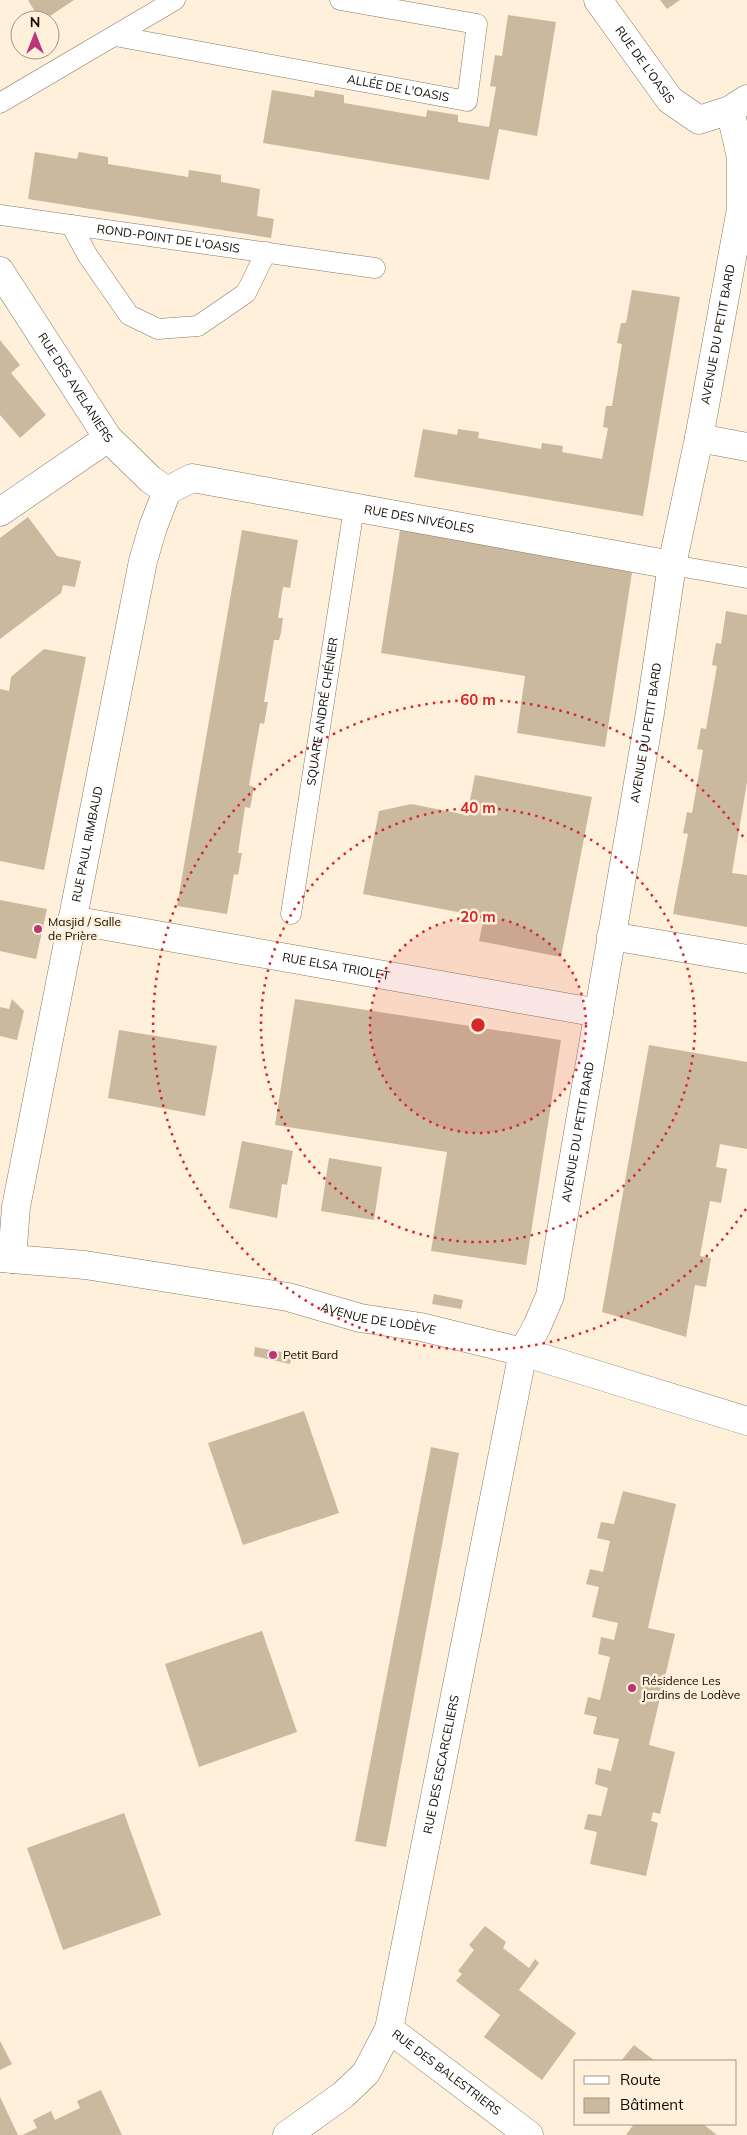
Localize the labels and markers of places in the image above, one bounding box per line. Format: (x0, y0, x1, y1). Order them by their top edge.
place label: Masjid / Salle de Prière (48, 914, 121, 943)
marker: Masjid / Salle de Prière (32, 923, 44, 935)
centre of rings (469, 1016, 487, 1034)
place label: Petit Bard (283, 1347, 338, 1362)
marker: Petit Bard (267, 1349, 279, 1361)
place label: Résidence Les Jardins de Lodève (642, 1673, 740, 1702)
marker: Résidence Les Jardins de Lodève (626, 1682, 638, 1694)

